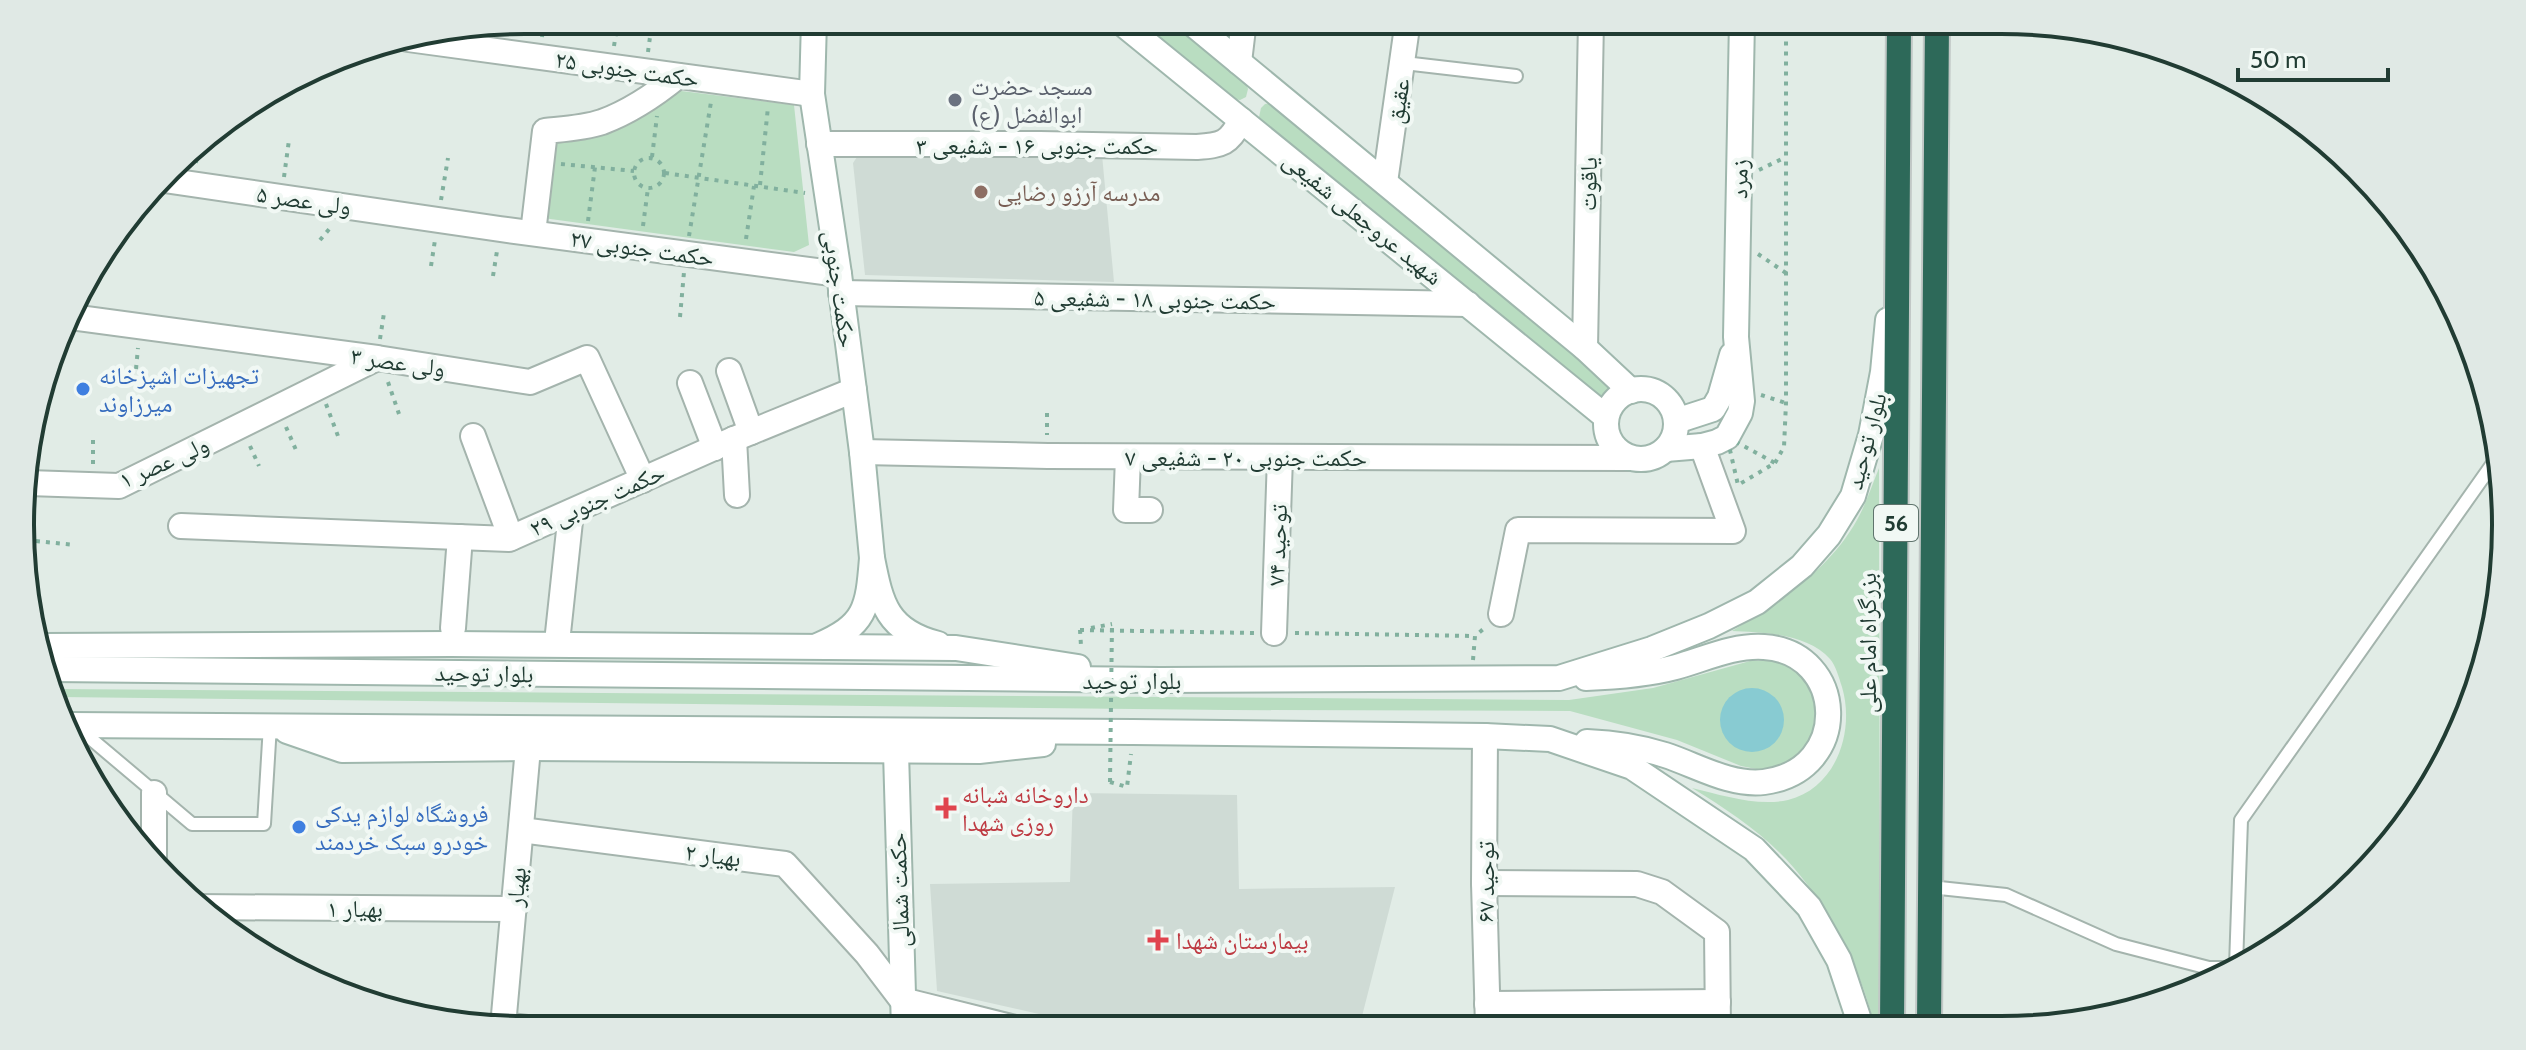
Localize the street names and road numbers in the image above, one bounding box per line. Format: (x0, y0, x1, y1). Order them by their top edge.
street label: حکمت جنوبی ۲۵ (553, 45, 701, 93)
street label: عقیق (1380, 76, 1416, 126)
street label: حکمت جنوبی ۱۶ - شفیعی ۳ (916, 131, 1158, 160)
street label: شهید عروجعلی شفیعی (1278, 145, 1448, 291)
street label: یاقوت (1573, 157, 1603, 211)
street label: زمرد (1724, 159, 1754, 199)
street label: ولی عصر ۵ (255, 179, 353, 221)
street label: حکمت جنوبی ۲۷ (568, 224, 716, 272)
street label: حکمت جنوبی (817, 229, 863, 349)
street label: حکمت جنوبی ۱۸ - شفیعی ۵ (1034, 282, 1276, 316)
street label: ولی عصر ۳ (349, 341, 447, 383)
street label: بلوار توحید (1839, 390, 1893, 492)
street label: ولی عصر ۱ (115, 429, 213, 495)
street label: حکمت جنوبی ۲۰ - شفیعی ۷ (1125, 443, 1367, 472)
street label: حکمت جنوبی ۲۹ (525, 457, 669, 543)
street label: توحید ۷۴ (1261, 504, 1293, 586)
road number: 56 (1874, 505, 1918, 541)
street label: بزرگراه امام علی (1853, 573, 1884, 713)
street label: بلوار توحید (434, 658, 534, 688)
street label: بلوار توحید (1083, 666, 1181, 695)
street label: حکمت شمالی (883, 832, 915, 948)
street label: بهیار ۲ (683, 837, 743, 873)
street label: توحید ۶۷ (1471, 841, 1500, 923)
street label: بهیار (500, 866, 532, 909)
street label: بهیار ۱ (327, 894, 383, 923)

